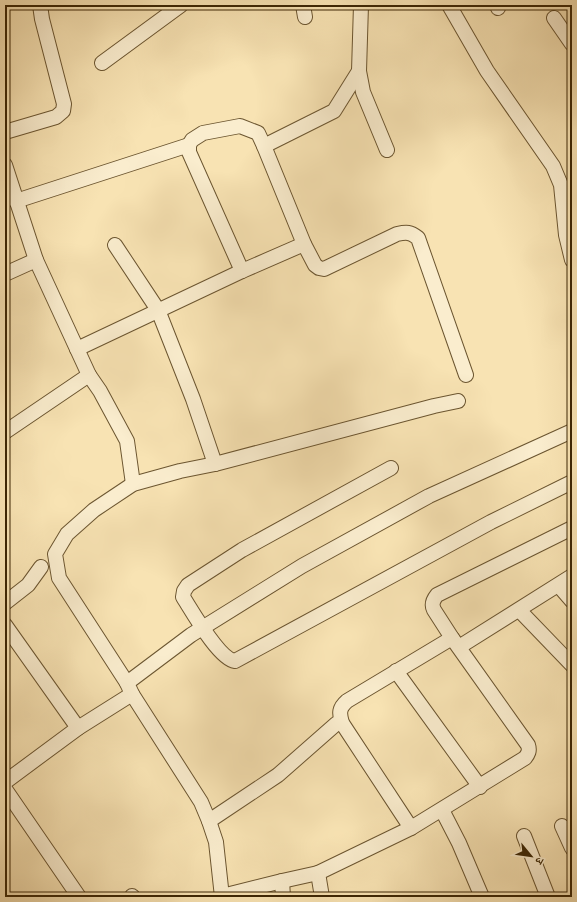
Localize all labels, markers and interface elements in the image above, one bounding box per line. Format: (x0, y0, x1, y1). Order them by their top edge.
north arrow (511, 836, 551, 876)
text: उ (532, 854, 547, 867)

